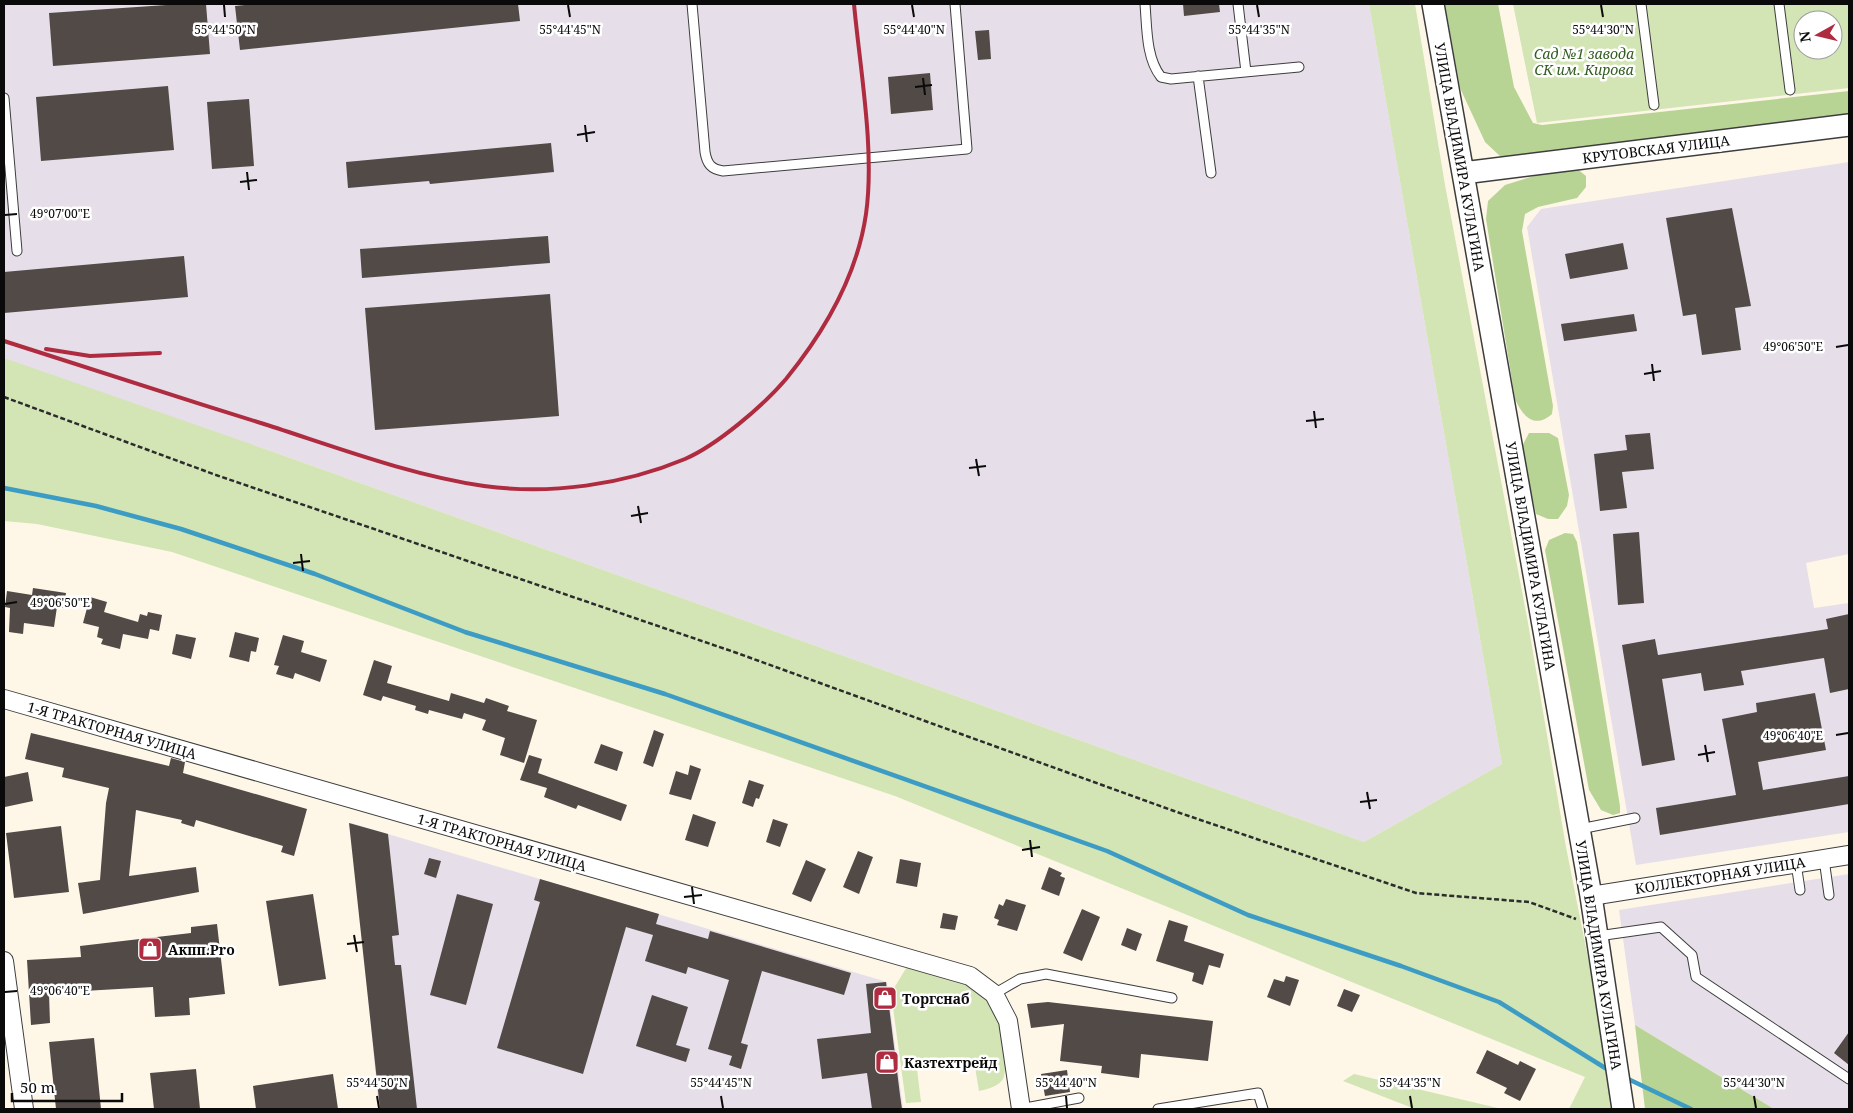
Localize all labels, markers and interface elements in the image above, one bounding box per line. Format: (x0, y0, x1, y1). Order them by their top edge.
north arrow (1793, 10, 1843, 60)
text: 55°44'50"N (194, 21, 256, 38)
text: 55°44'45"N (539, 21, 601, 38)
text: 55°44'40"N (883, 21, 945, 38)
text: 55°44'35"N (1228, 21, 1290, 38)
text: 55°44'30"N (1572, 21, 1634, 38)
text: N (1794, 30, 1815, 44)
street label: УЛИЦА ВЛАДИМИРА КУЛАГИНА (1430, 41, 1490, 273)
park label: Сад №1 завода СК им. Кирова (1534, 44, 1634, 79)
street label: КРУТОВСКАЯ УЛИЦА (1581, 131, 1731, 167)
text: 49°07'00"E (30, 205, 90, 222)
text: 49°06'50"E (1763, 338, 1823, 355)
street label: УЛИЦА ВЛАДИМИРА КУЛАГИНА (1501, 440, 1561, 672)
text: 49°06'50"E (30, 594, 90, 611)
street label: 1-Я ТРАКТОРНАЯ УЛИЦА (25, 697, 199, 763)
text: 49°06'40"E (1763, 727, 1823, 744)
street label: 1-Я ТРАКТОРНАЯ УЛИЦА (415, 809, 589, 875)
street label: УЛИЦА ВЛАДИМИРА КУЛАГИНА (1571, 839, 1627, 1071)
street label: КОЛЛЕКТОРНАЯ УЛИЦА (1633, 852, 1807, 898)
shop icon: Акпп.Pro (137, 936, 163, 962)
place label: Акпп.Pro (168, 940, 235, 959)
text: 49°06'40"E (30, 982, 90, 999)
shop icon: Торгснаб (872, 985, 898, 1011)
place label: Торгснаб (902, 989, 970, 1008)
shop icon: Казтехтрейд (874, 1049, 900, 1075)
place label: Казтехтрейд (904, 1053, 998, 1072)
scale bar (12, 1070, 122, 1102)
text: 55°44'50"N (346, 1074, 408, 1091)
text: 55°44'45"N (690, 1074, 752, 1091)
text: 55°44'40"N (1035, 1074, 1097, 1091)
text: 55°44'35"N (1379, 1074, 1441, 1091)
text: 55°44'30"N (1723, 1074, 1785, 1091)
text: 50 m (20, 1077, 55, 1097)

